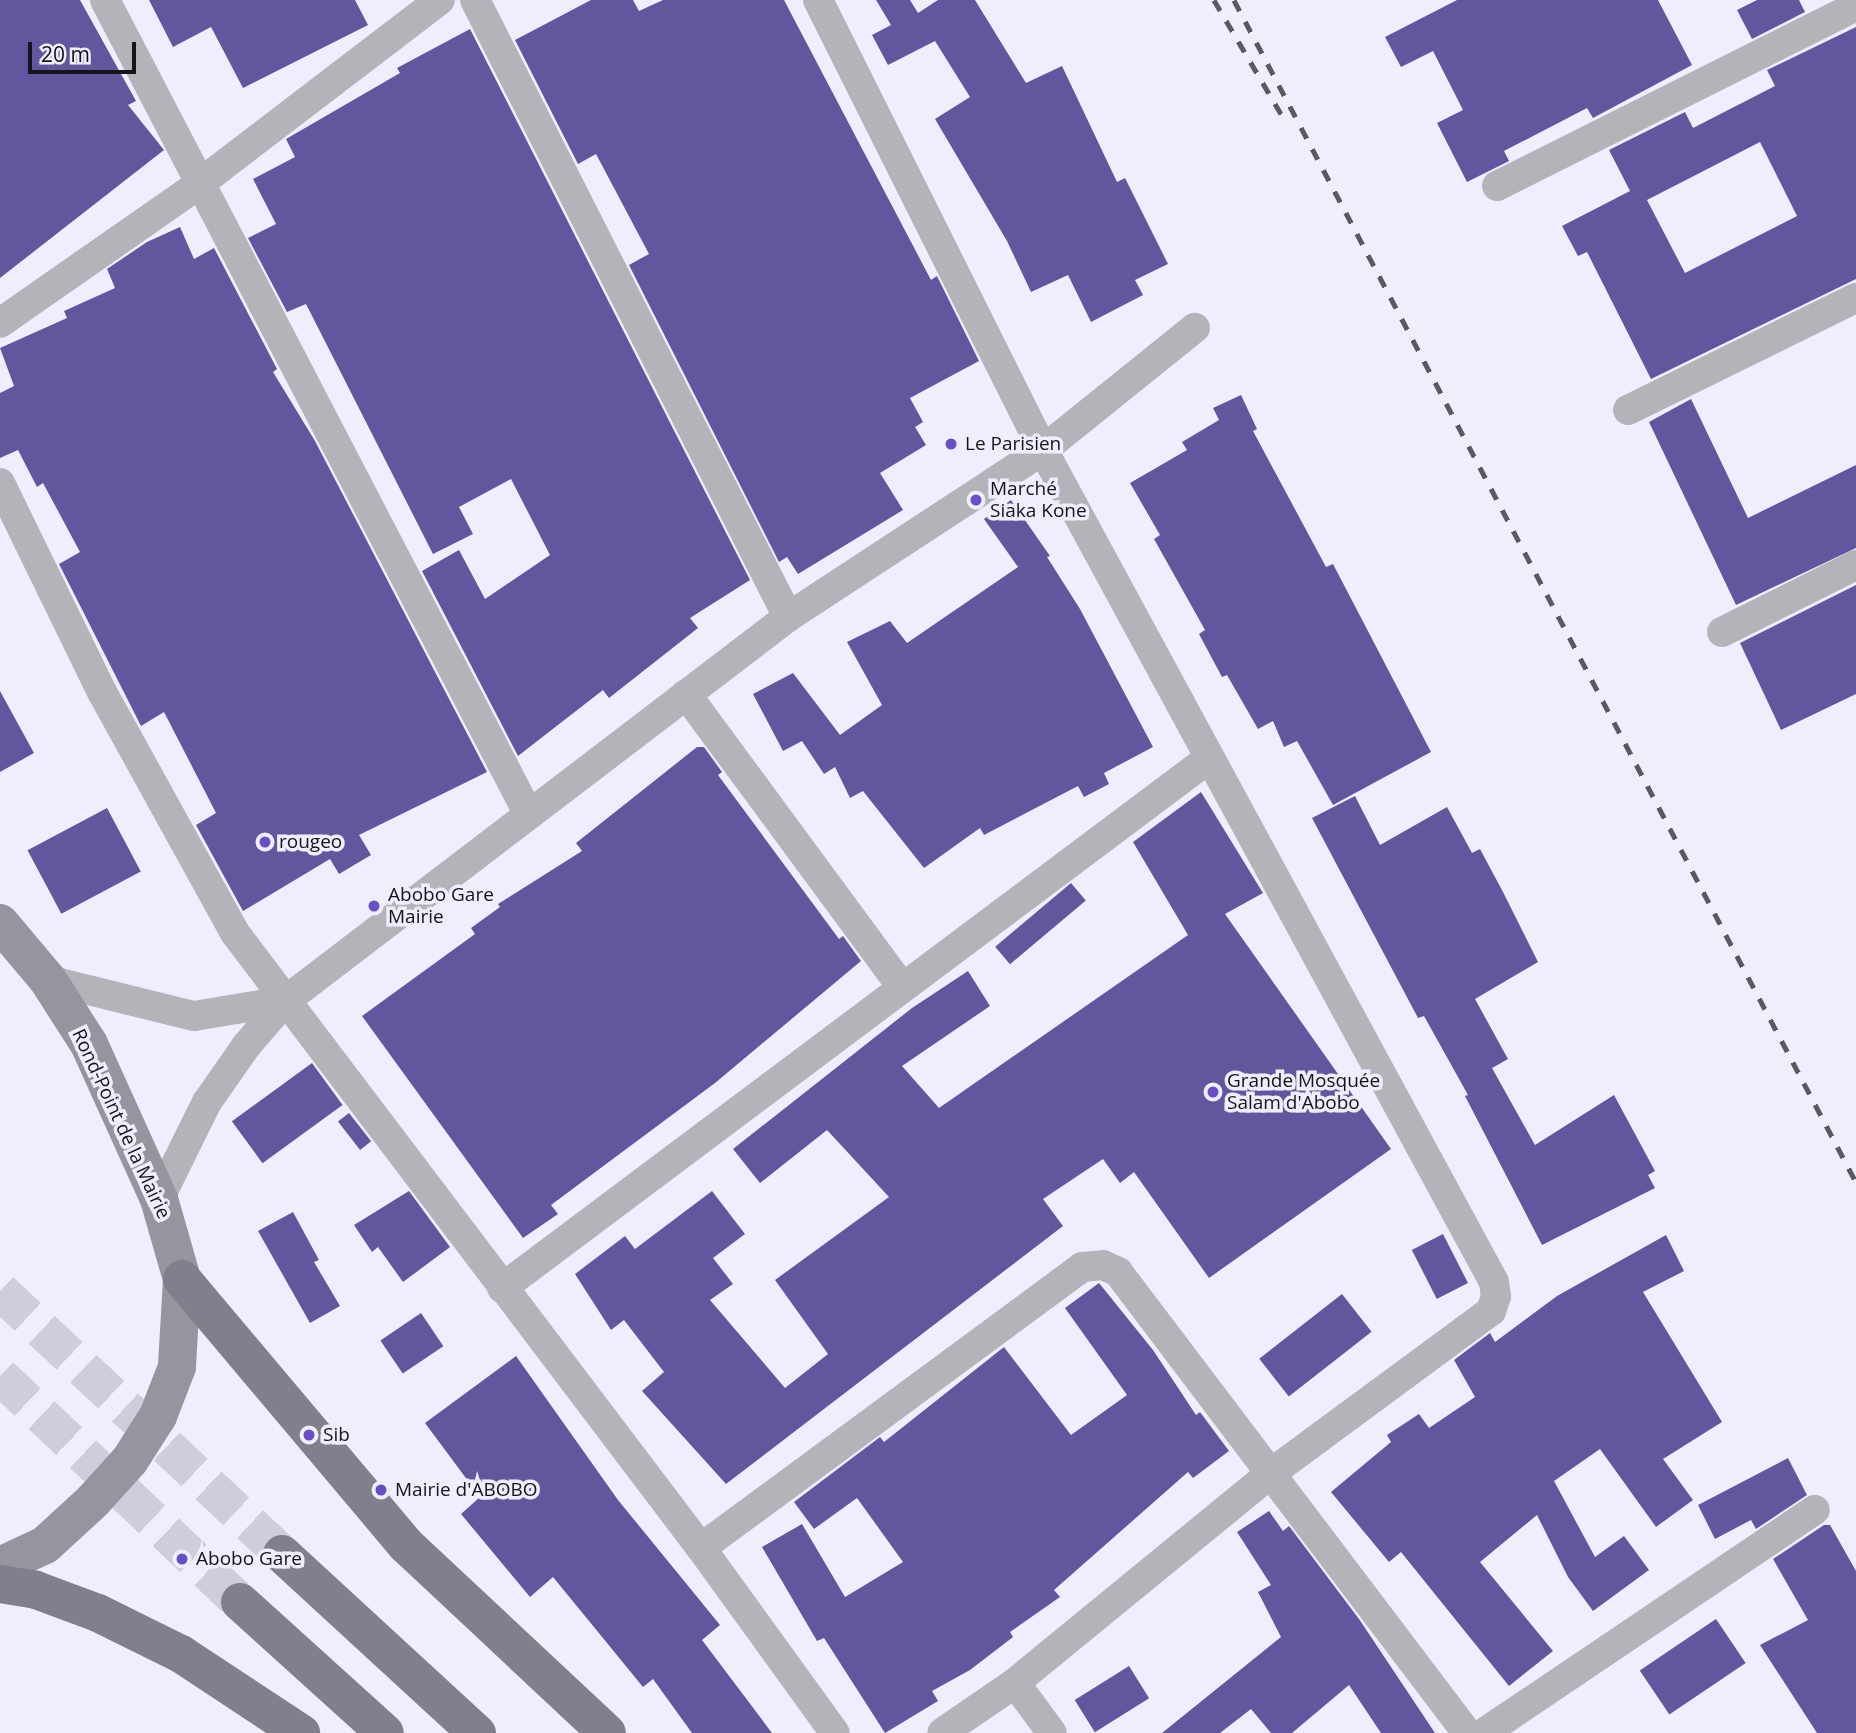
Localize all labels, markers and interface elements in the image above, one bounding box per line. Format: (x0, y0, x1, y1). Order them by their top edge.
scale bar (32, 28, 140, 72)
text: 20 m (41, 40, 90, 68)
place label: Le Parisien (965, 433, 1061, 455)
marker: Le Parisien (943, 436, 959, 452)
place label: Marché Siaka Kone (990, 478, 1087, 522)
marker: Marché Siaka Kone (968, 492, 984, 508)
place label: rougeo (279, 831, 342, 853)
marker: rougeo (257, 834, 273, 850)
place label: Abobo Gare Mairie (388, 884, 494, 928)
marker: Abobo Gare Mairie (366, 898, 382, 914)
street label: Rond-Point de la Mairie (67, 1025, 175, 1223)
place label: Grande Mosquée Salam d'Abobo (1227, 1070, 1380, 1114)
marker: Grande Mosquée Salam d'Abobo (1205, 1084, 1221, 1100)
place label: Sib (323, 1424, 350, 1446)
marker: Sib (301, 1427, 317, 1443)
place label: Mairie d'ABOBO (395, 1479, 538, 1501)
marker: Mairie d'ABOBO (373, 1482, 389, 1498)
place label: Abobo Gare (196, 1548, 302, 1570)
marker: Abobo Gare (174, 1551, 190, 1567)

